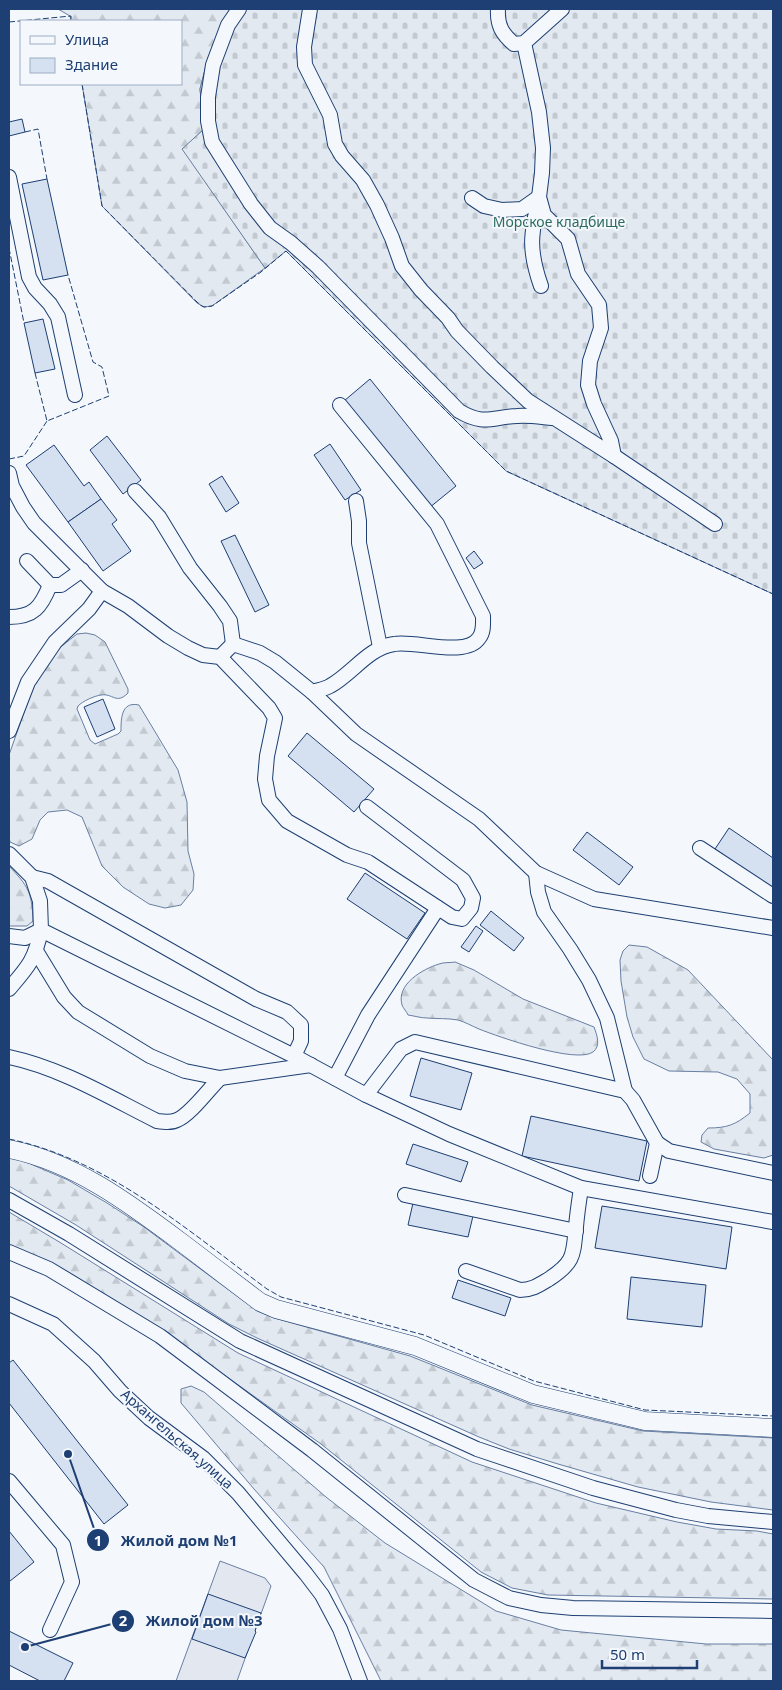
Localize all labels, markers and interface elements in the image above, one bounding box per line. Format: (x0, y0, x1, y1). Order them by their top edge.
legend (20, 20, 182, 85)
text: Улица (65, 29, 109, 49)
text: Здание (65, 54, 118, 74)
park label: Морское кладбище (493, 212, 626, 231)
street label: Архангельская улица (117, 1384, 238, 1493)
callout: Жилой дом №1 (86, 1525, 248, 1555)
text: 1 (94, 1530, 102, 1550)
text: Жилой дом №1 (120, 1530, 238, 1550)
callout: Жилой дом №3 (111, 1606, 273, 1636)
text: 2 (119, 1610, 128, 1630)
text: Жилой дом №3 (145, 1610, 263, 1630)
scale bar (602, 1638, 697, 1670)
text: 50 m (610, 1644, 645, 1664)

